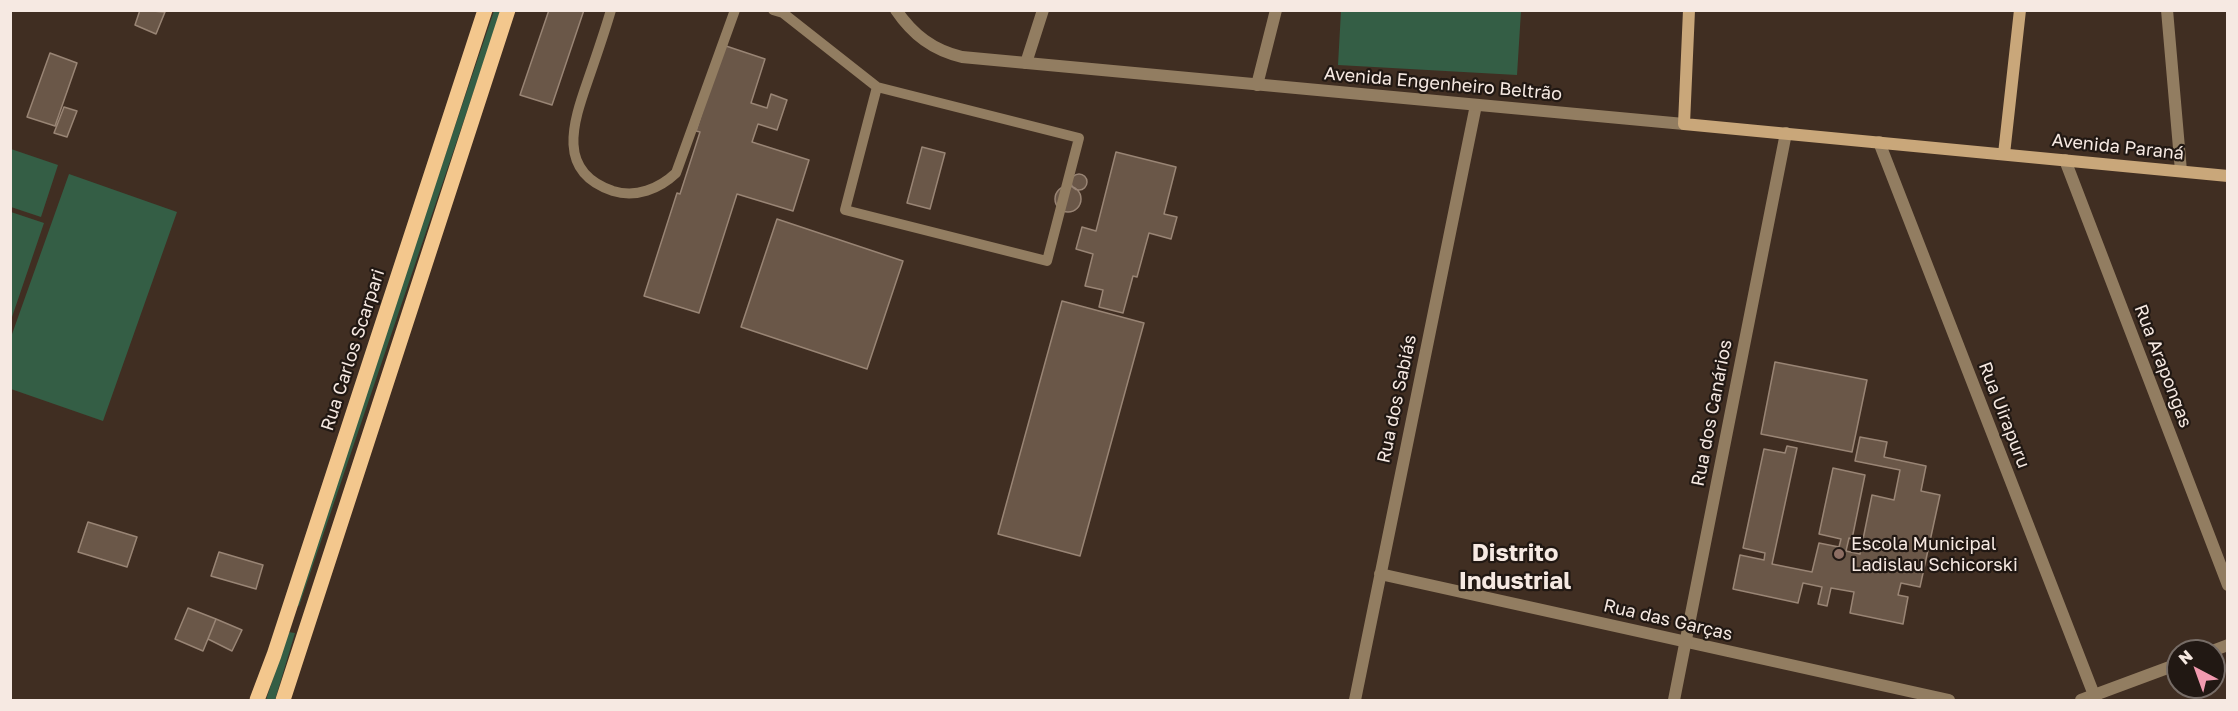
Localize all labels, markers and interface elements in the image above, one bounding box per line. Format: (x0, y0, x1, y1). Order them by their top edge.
street label: Avenida Engenheiro Beltrão (1323, 63, 1563, 105)
street label: Avenida Paraná (2051, 129, 2185, 165)
street label: Rua Carlos Scarpari (317, 266, 389, 434)
street label: Rua Arapongas (2130, 301, 2196, 431)
street label: Rua dos Sabiás (1373, 333, 1421, 465)
street label: Rua dos Canários (1687, 338, 1737, 488)
street label: Rua Uirapuru (1974, 359, 2034, 471)
place label: Escola Municipal Ladislau Schicorski (1851, 533, 2018, 576)
district label: Distrito Industrial (1459, 539, 1571, 595)
marker: Escola Municipal Ladislau Schicorski (1832, 547, 1846, 561)
street label: Rua das Garças (1601, 595, 1735, 645)
north arrow (2166, 639, 2226, 699)
text: N (2174, 645, 2197, 668)

